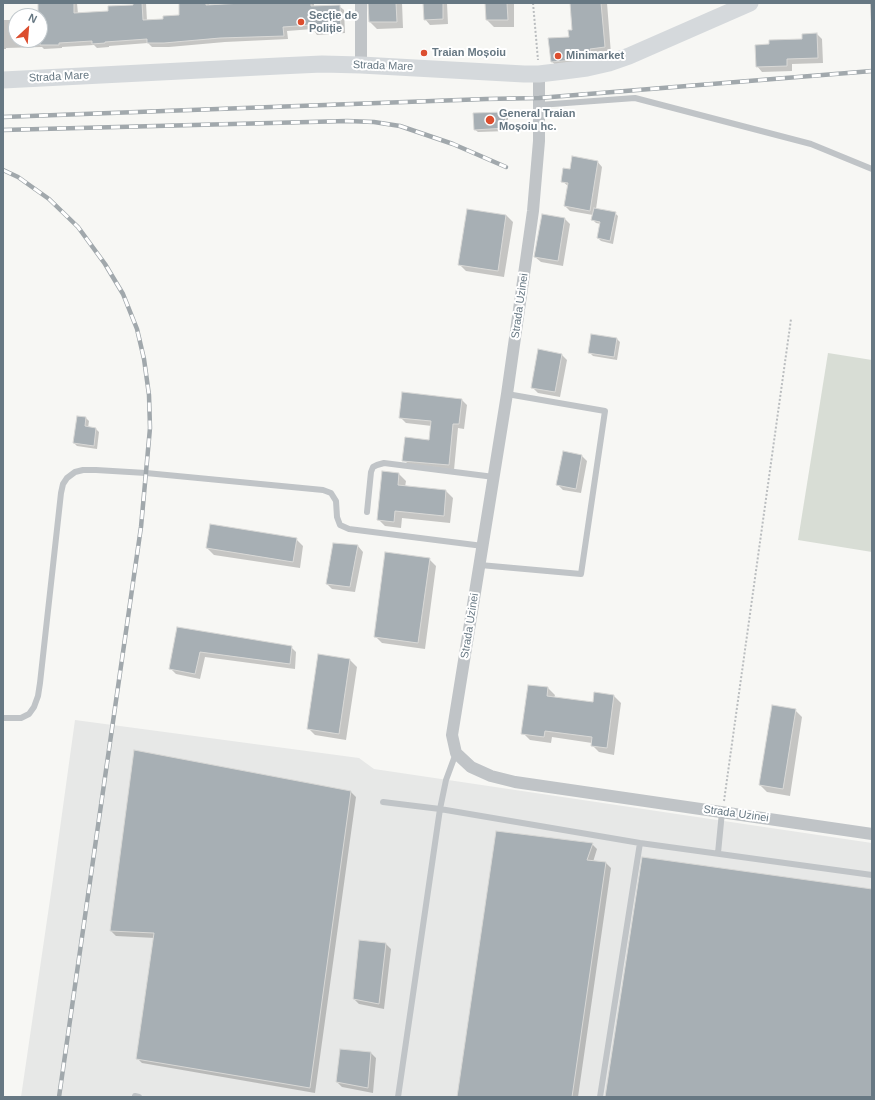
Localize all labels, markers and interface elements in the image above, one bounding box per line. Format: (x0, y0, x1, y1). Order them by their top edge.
north arrow (8, 8, 48, 48)
place label: Secție de Poliție (309, 9, 357, 35)
text: N (27, 11, 39, 25)
marker: Secție de Poliție (296, 17, 306, 27)
place label: Traian Moșoiu (432, 46, 506, 60)
marker: Traian Moșoiu (419, 48, 429, 58)
place label: Minimarket (566, 49, 624, 63)
marker: Minimarket (553, 51, 563, 61)
street label: Strada Mare (353, 58, 413, 74)
street label: Strada Mare (28, 69, 90, 85)
place label: General Traian Moșoiu hc. (499, 107, 575, 133)
marker: General Traian Moșoiu hc. (484, 114, 496, 126)
street label: Strada Uzinei (509, 272, 531, 340)
street label: Strada Uzinei (458, 592, 482, 660)
street label: Strada Uzinei (702, 803, 770, 825)

